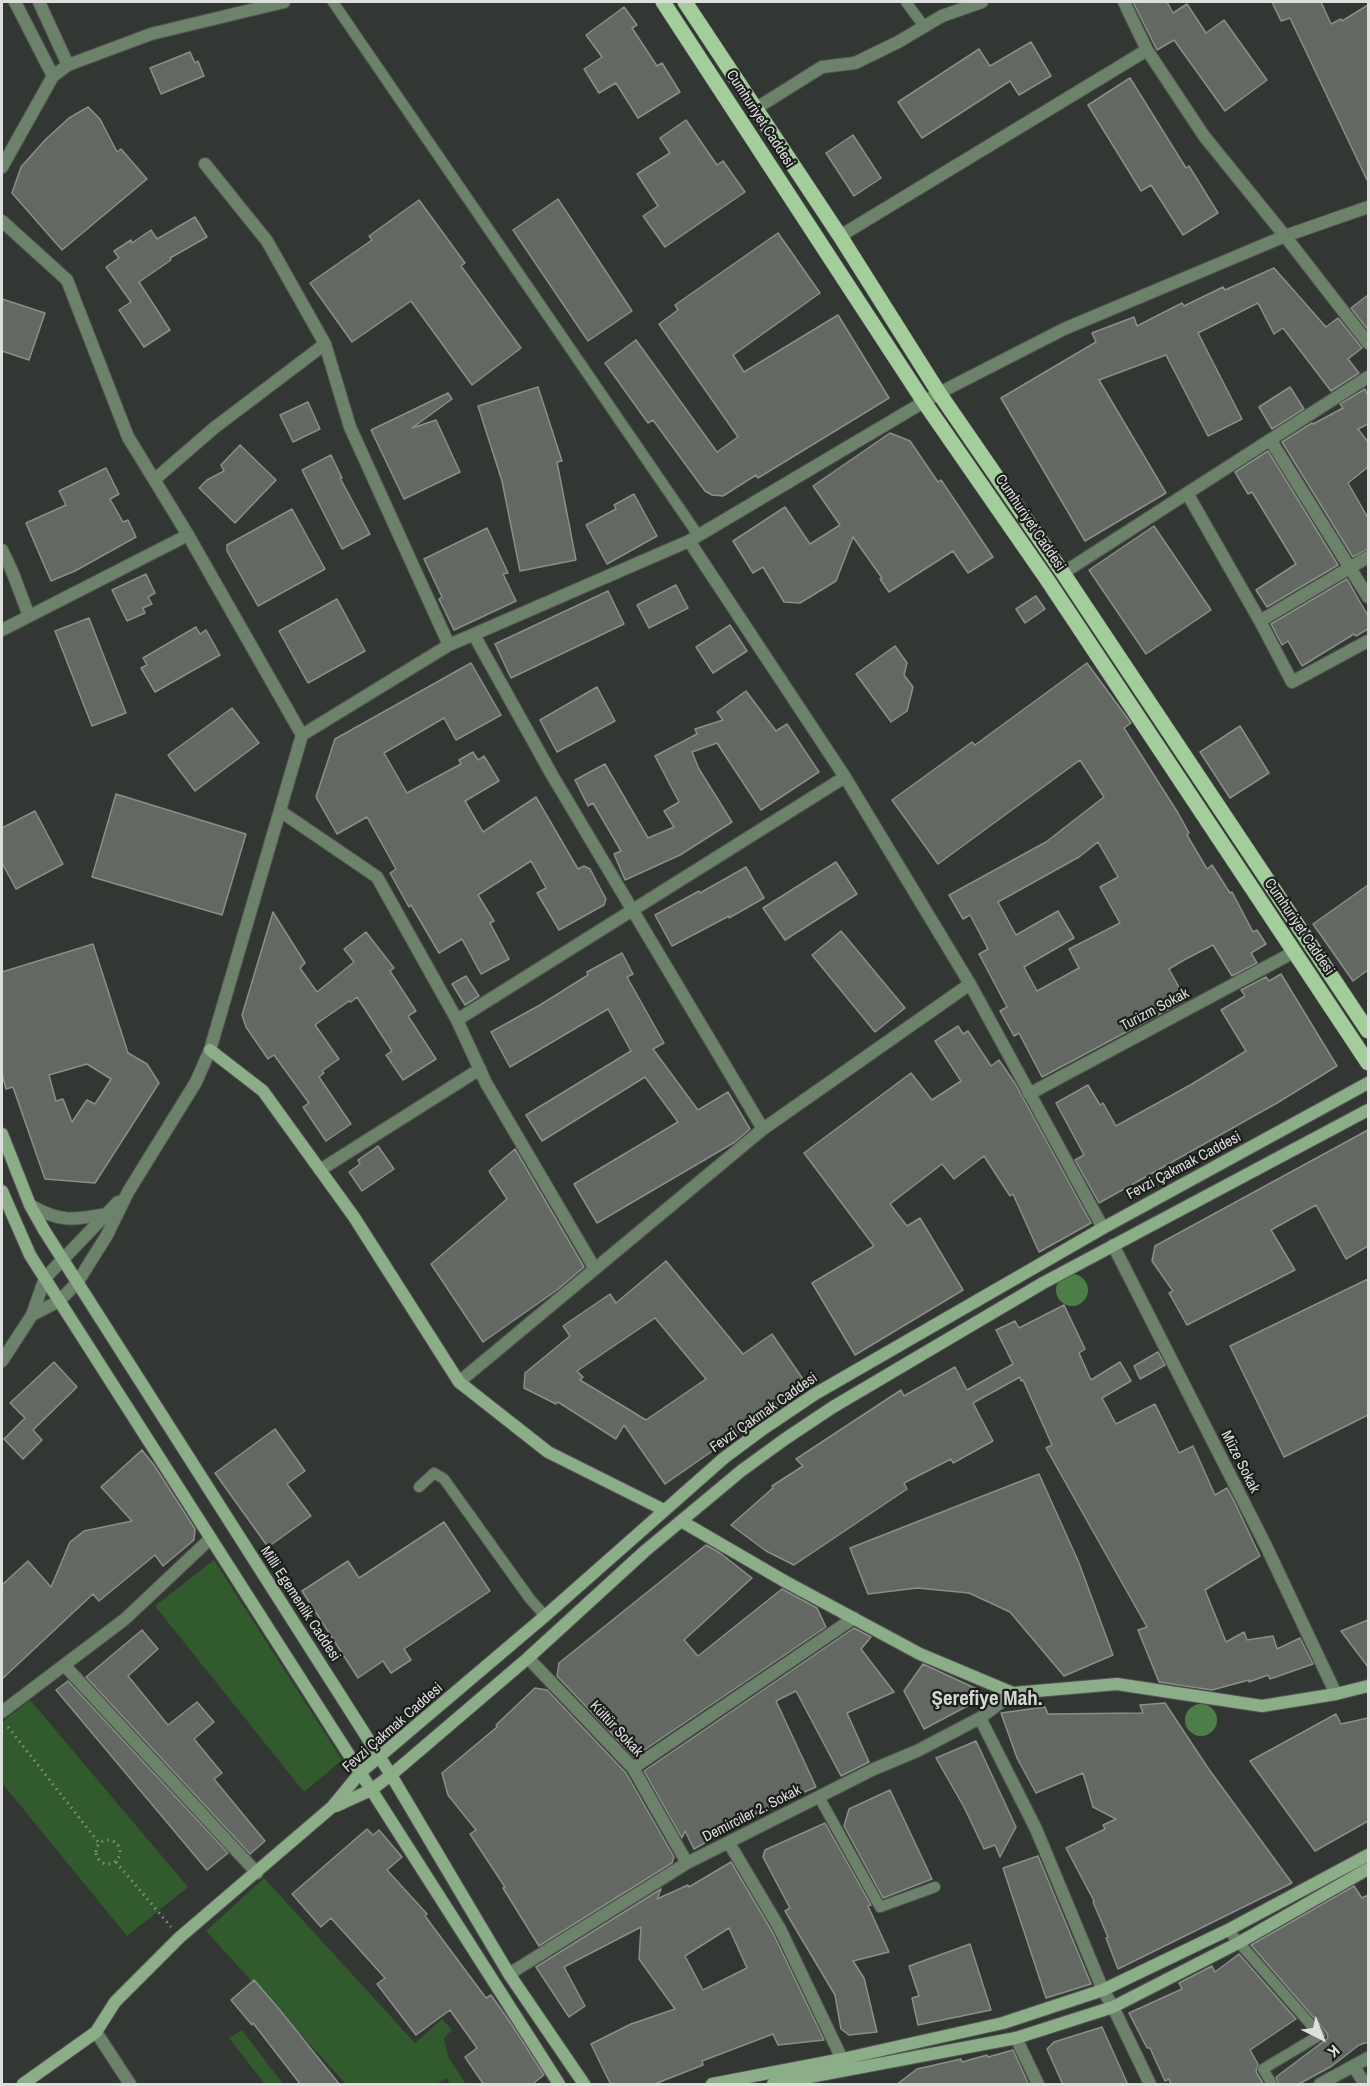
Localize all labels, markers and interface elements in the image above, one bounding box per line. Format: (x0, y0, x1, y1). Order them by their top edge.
street label: Cumhuriyet Caddesi (722, 67, 798, 171)
street label: Cumhuriyet Caddesi (991, 471, 1069, 575)
street label: Cumhuriyet Caddesi (1260, 875, 1338, 979)
street label: Turizm Sokak (1118, 984, 1192, 1036)
street label: Fevzi Çakmak Caddesi (1124, 1128, 1244, 1204)
street label: Fevzi Çakmak Caddesi (707, 1369, 821, 1457)
street label: Müze Sokak (1217, 1428, 1263, 1496)
street label: Milli Egemenlik Caddesi (256, 1543, 344, 1665)
street label: Fevzi Çakmak Caddesi (339, 1679, 447, 1777)
district label: Şerefiye Mah. (931, 1686, 1043, 1712)
street label: Kültür Sokak (586, 1697, 646, 1761)
street label: Demirciler 2. Sokak (700, 1781, 804, 1847)
north arrow (1292, 2008, 1352, 2068)
text: K (1323, 2040, 1345, 2063)

